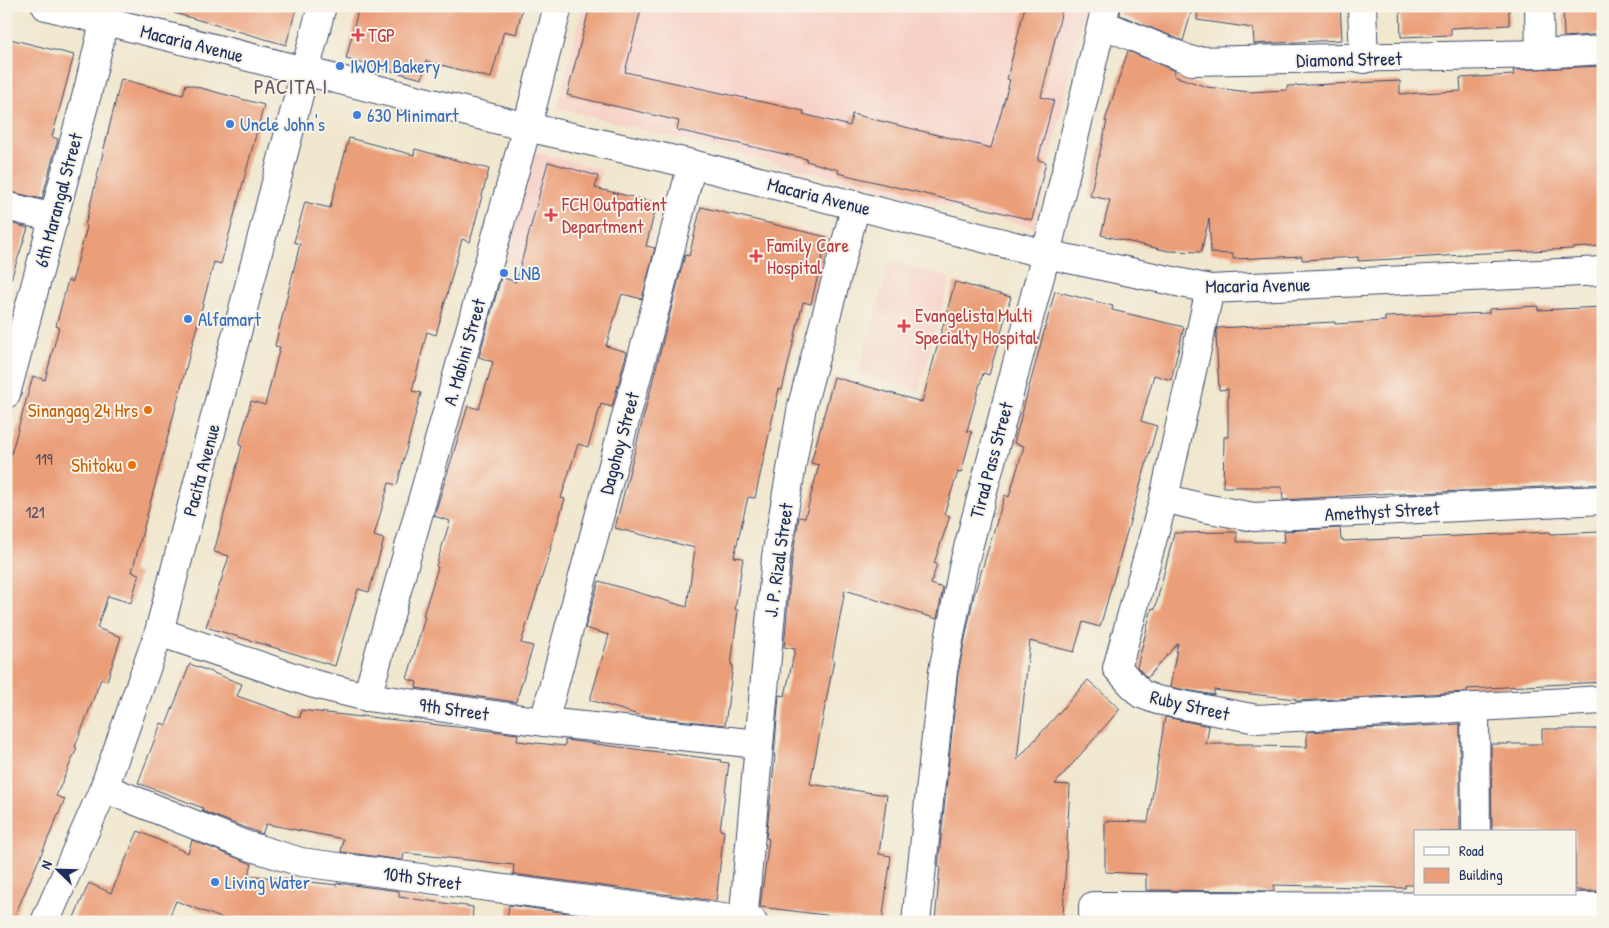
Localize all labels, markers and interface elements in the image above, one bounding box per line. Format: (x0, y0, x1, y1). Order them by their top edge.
street label: Macaria Avenue (138, 18, 247, 68)
place label: TGP (368, 22, 395, 48)
marker: TGP (352, 29, 364, 41)
street label: Diamond Street (1296, 45, 1403, 73)
place label: IWOM Bakery (350, 53, 440, 79)
marker: IWOM Bakery (334, 60, 346, 72)
district label: PACITA I (254, 72, 328, 101)
place label: 630 Minimart (367, 102, 459, 128)
marker: 630 Minimart (351, 109, 363, 121)
place label: Uncle John's (240, 111, 325, 137)
marker: Uncle John's (224, 118, 236, 130)
street label: 6th Marangal Street (28, 129, 89, 270)
street label: Macaria Avenue (765, 171, 874, 221)
place label: FCH Outpatient Department (561, 191, 667, 239)
marker: FCH Outpatient Department (544, 208, 558, 222)
place label: Family Care Hospital (766, 232, 849, 280)
marker: Family Care Hospital (749, 249, 763, 263)
place label: LNB (514, 260, 541, 286)
marker: LNB (498, 267, 510, 279)
street label: Macaria Avenue (1205, 271, 1311, 299)
street label: A. Mabini Street (436, 295, 492, 408)
place label: Evangelista Multi Specialty Hospital (915, 302, 1039, 350)
place label: Alfamart (198, 306, 261, 332)
marker: Alfamart (182, 313, 194, 325)
marker: Evangelista Multi Specialty Hospital (897, 319, 911, 333)
street label: Dagohoy Street (593, 389, 645, 497)
place label: Sinangag 24 Hrs (28, 397, 138, 423)
street label: Tirad Pass Street (963, 398, 1019, 521)
marker: Sinangag 24 Hrs (142, 404, 154, 416)
street label: Pacita Avenue (176, 420, 226, 519)
house number: 119 (35, 448, 53, 470)
place label: Shitoku (71, 452, 122, 478)
marker: Shitoku (126, 459, 138, 471)
street label: Amethyst Street (1324, 495, 1440, 527)
house number: 121 (25, 501, 45, 523)
street label: J. P. Rizal Street (757, 501, 799, 619)
street label: Ruby Street (1148, 683, 1233, 727)
street label: 9th Street (417, 691, 491, 727)
legend (1414, 830, 1576, 896)
text: Road (1459, 840, 1484, 861)
north arrow (32, 846, 82, 896)
text: N (35, 857, 56, 872)
street label: 10th Street (381, 860, 463, 896)
text: Building (1459, 864, 1503, 885)
place label: Living Water (225, 869, 311, 895)
marker: Living Water (209, 876, 221, 888)

